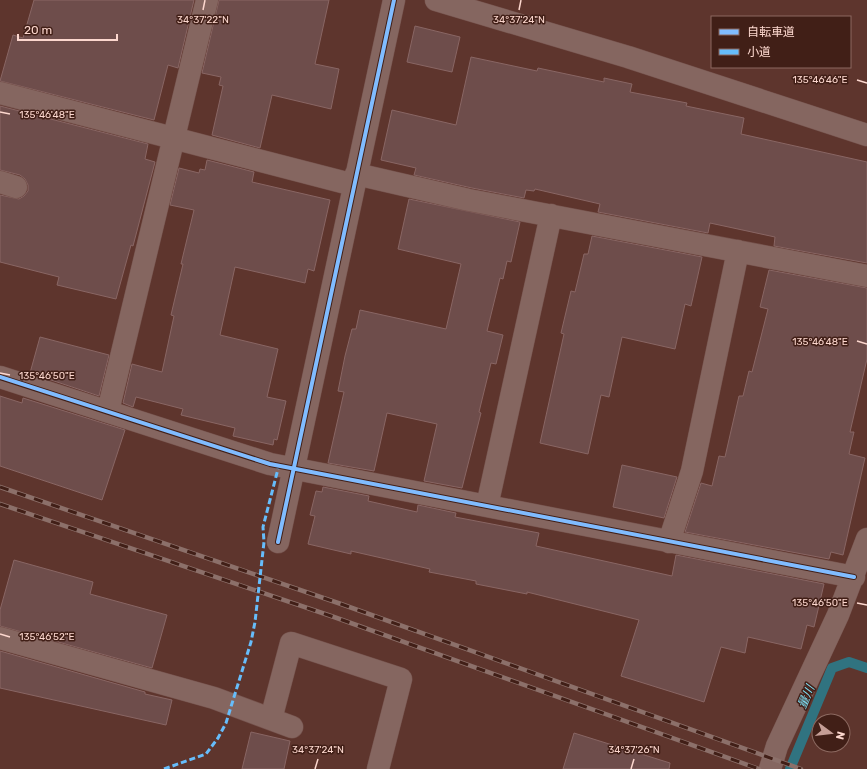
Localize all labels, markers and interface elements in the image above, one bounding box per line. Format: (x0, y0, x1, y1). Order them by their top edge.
text: 34°37'22"N (177, 14, 229, 26)
text: 34°37'24"N (493, 14, 545, 26)
scale bar (18, 16, 117, 42)
legend (711, 16, 851, 68)
text: 20 m (24, 23, 52, 37)
text: 自転車道 (747, 25, 795, 39)
text: 小道 (747, 45, 771, 59)
text: 135°46'46"E (793, 74, 847, 86)
text: 135°46'48"E (19, 109, 75, 121)
text: 135°46'48"E (792, 336, 848, 348)
text: 135°46'50"E (19, 370, 75, 382)
text: 135°46'50"E (792, 597, 848, 609)
text: 135°46'52"E (19, 631, 75, 643)
water label: 量川 (795, 681, 818, 711)
north arrow (811, 713, 851, 753)
text: N (833, 730, 847, 741)
text: 34°37'24"N (292, 744, 344, 756)
text: 34°37'26"N (608, 744, 660, 756)

